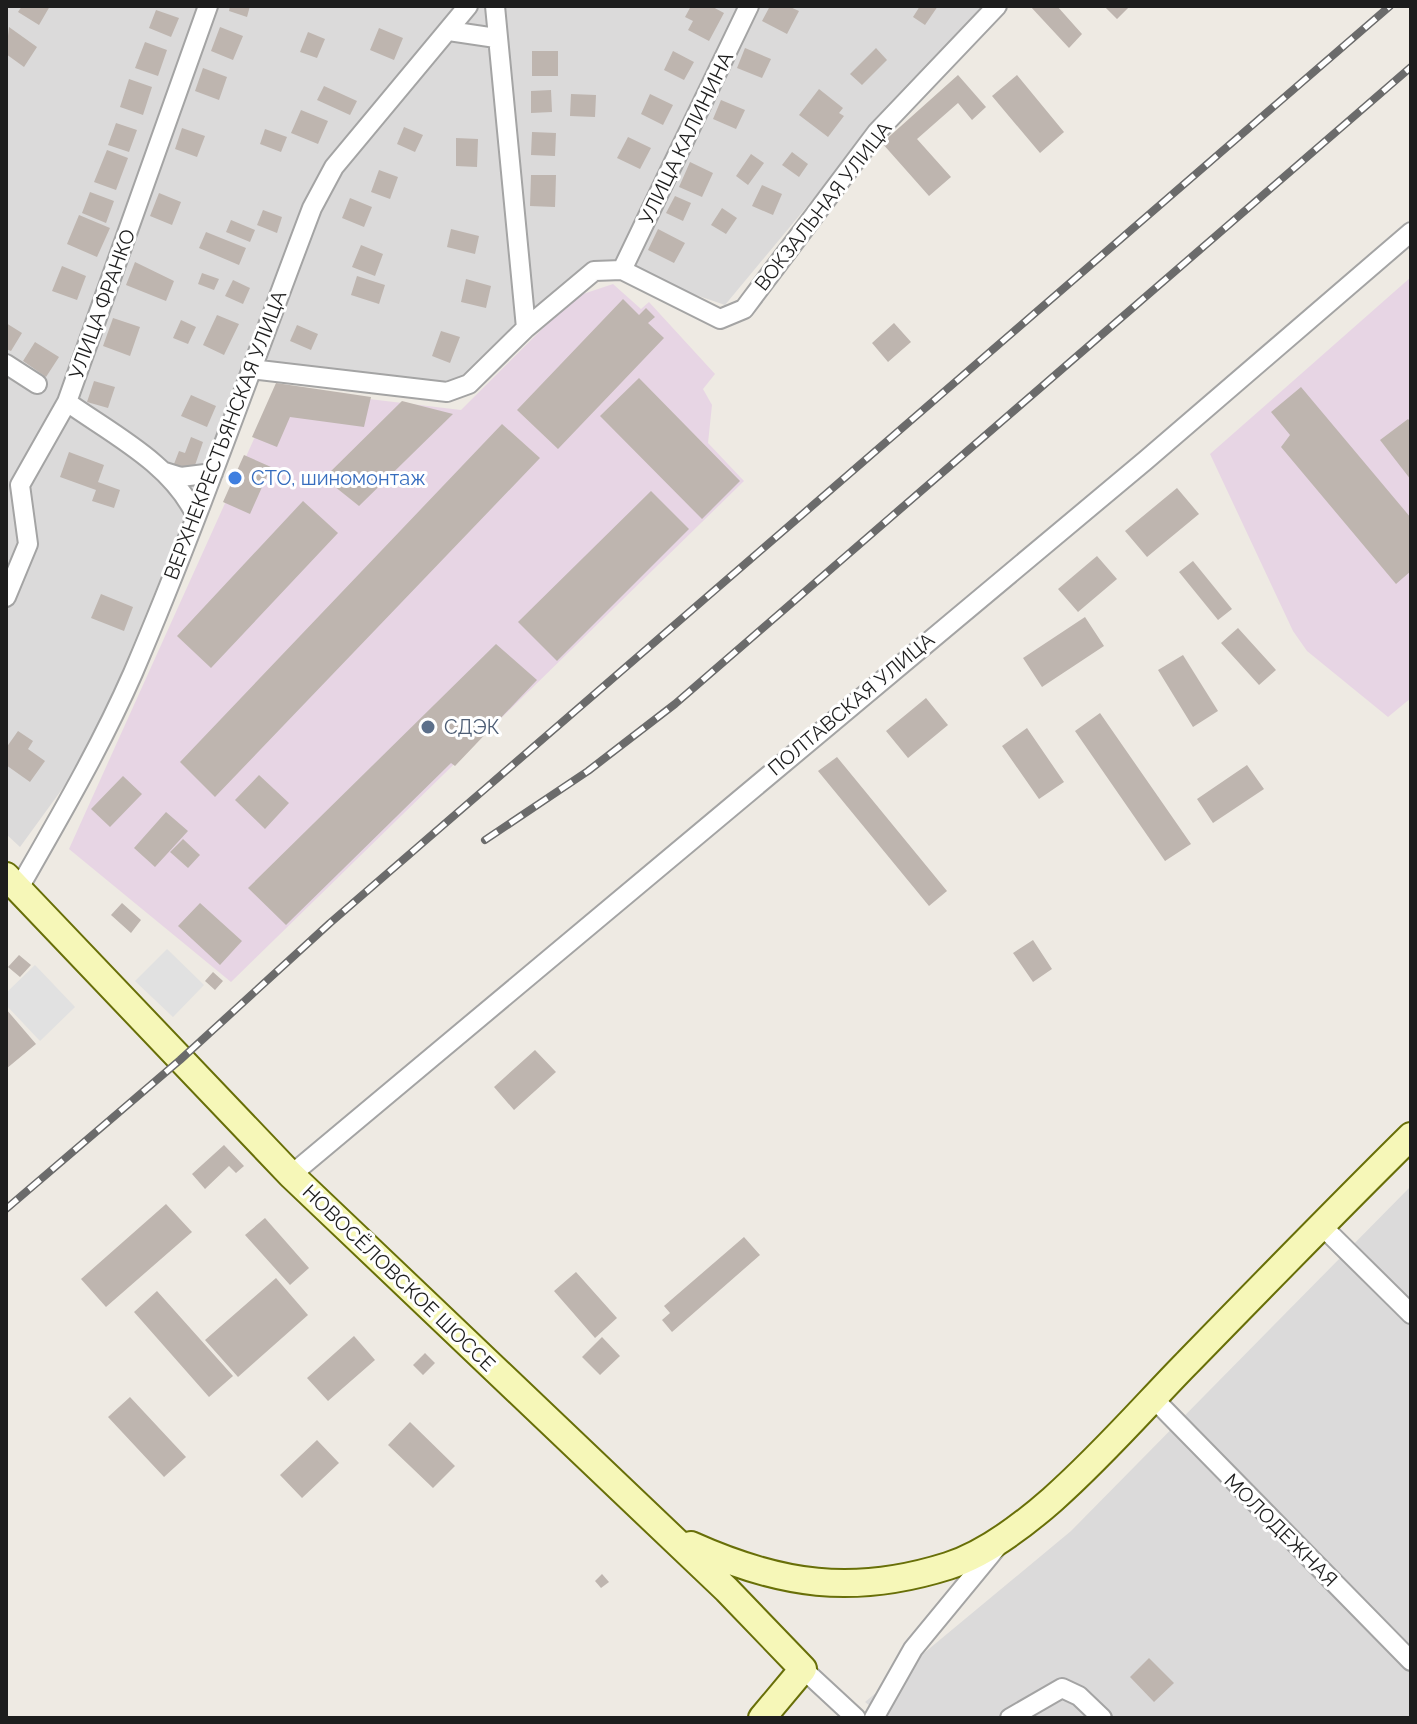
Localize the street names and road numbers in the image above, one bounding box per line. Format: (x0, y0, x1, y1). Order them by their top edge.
street label: УЛИЦА КАЛИНИНА (634, 47, 738, 228)
street label: ВОКЗАЛЬНАЯ УЛИЦА (749, 116, 897, 295)
street label: УЛИЦА ФРАНКО (64, 226, 140, 382)
street label: ВЕРХНЕКРЕСТЬЯНСКАЯ УЛИЦА (159, 287, 292, 583)
street label: ПОЛТАВСКАЯ УЛИЦА (763, 627, 939, 781)
street label: НОВОСЁЛОВСКОЕ ШОССЕ (298, 1180, 500, 1376)
street label: МОЛОДЕЖНАЯ (1219, 1468, 1343, 1592)

